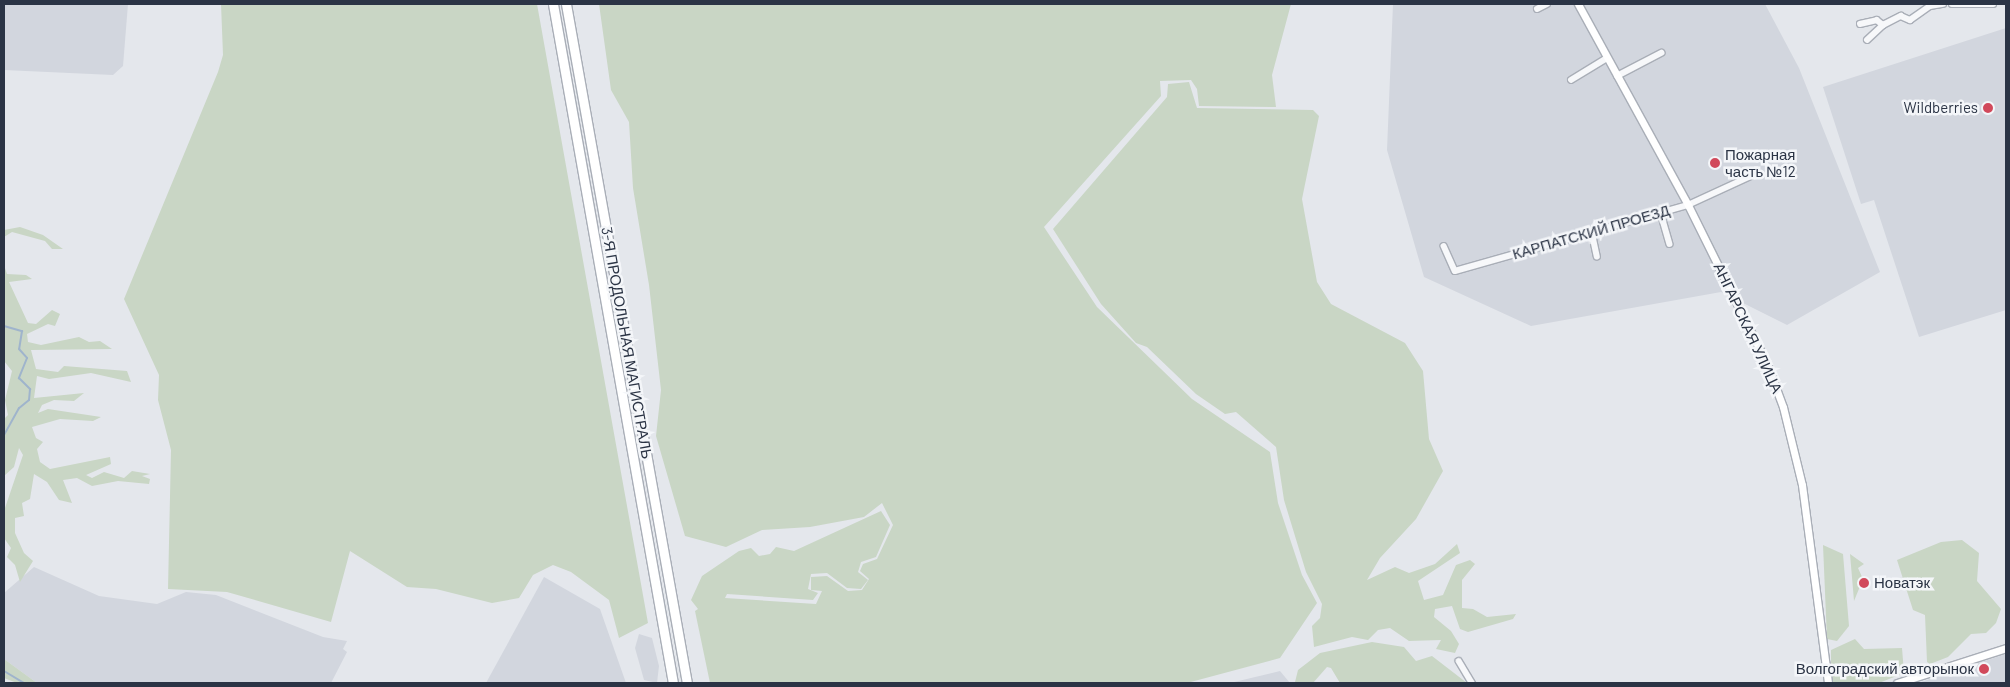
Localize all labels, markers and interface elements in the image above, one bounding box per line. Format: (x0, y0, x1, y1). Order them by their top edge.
place label: Wildberries (1903, 99, 1978, 117)
marker: Wildberries (1982, 102, 1994, 114)
place label: Пожарная часть №12 (1725, 145, 1796, 180)
marker: Пожарная часть №12 (1709, 157, 1721, 169)
street label: КАРПАТСКИЙ ПРОЕЗД (1510, 201, 1672, 263)
street label: 3-Я ПРОДОЛЬНАЯ МАГИСТРАЛЬ (598, 226, 656, 460)
street label: АНГАРСКАЯ УЛИЦА (1710, 260, 1786, 396)
place label: Новатэк (1874, 574, 1930, 592)
marker: Новатэк (1858, 577, 1870, 589)
place label: Волгоградский авторынок (1796, 660, 1974, 678)
marker: Волгоградский авторынок (1978, 663, 1990, 675)

